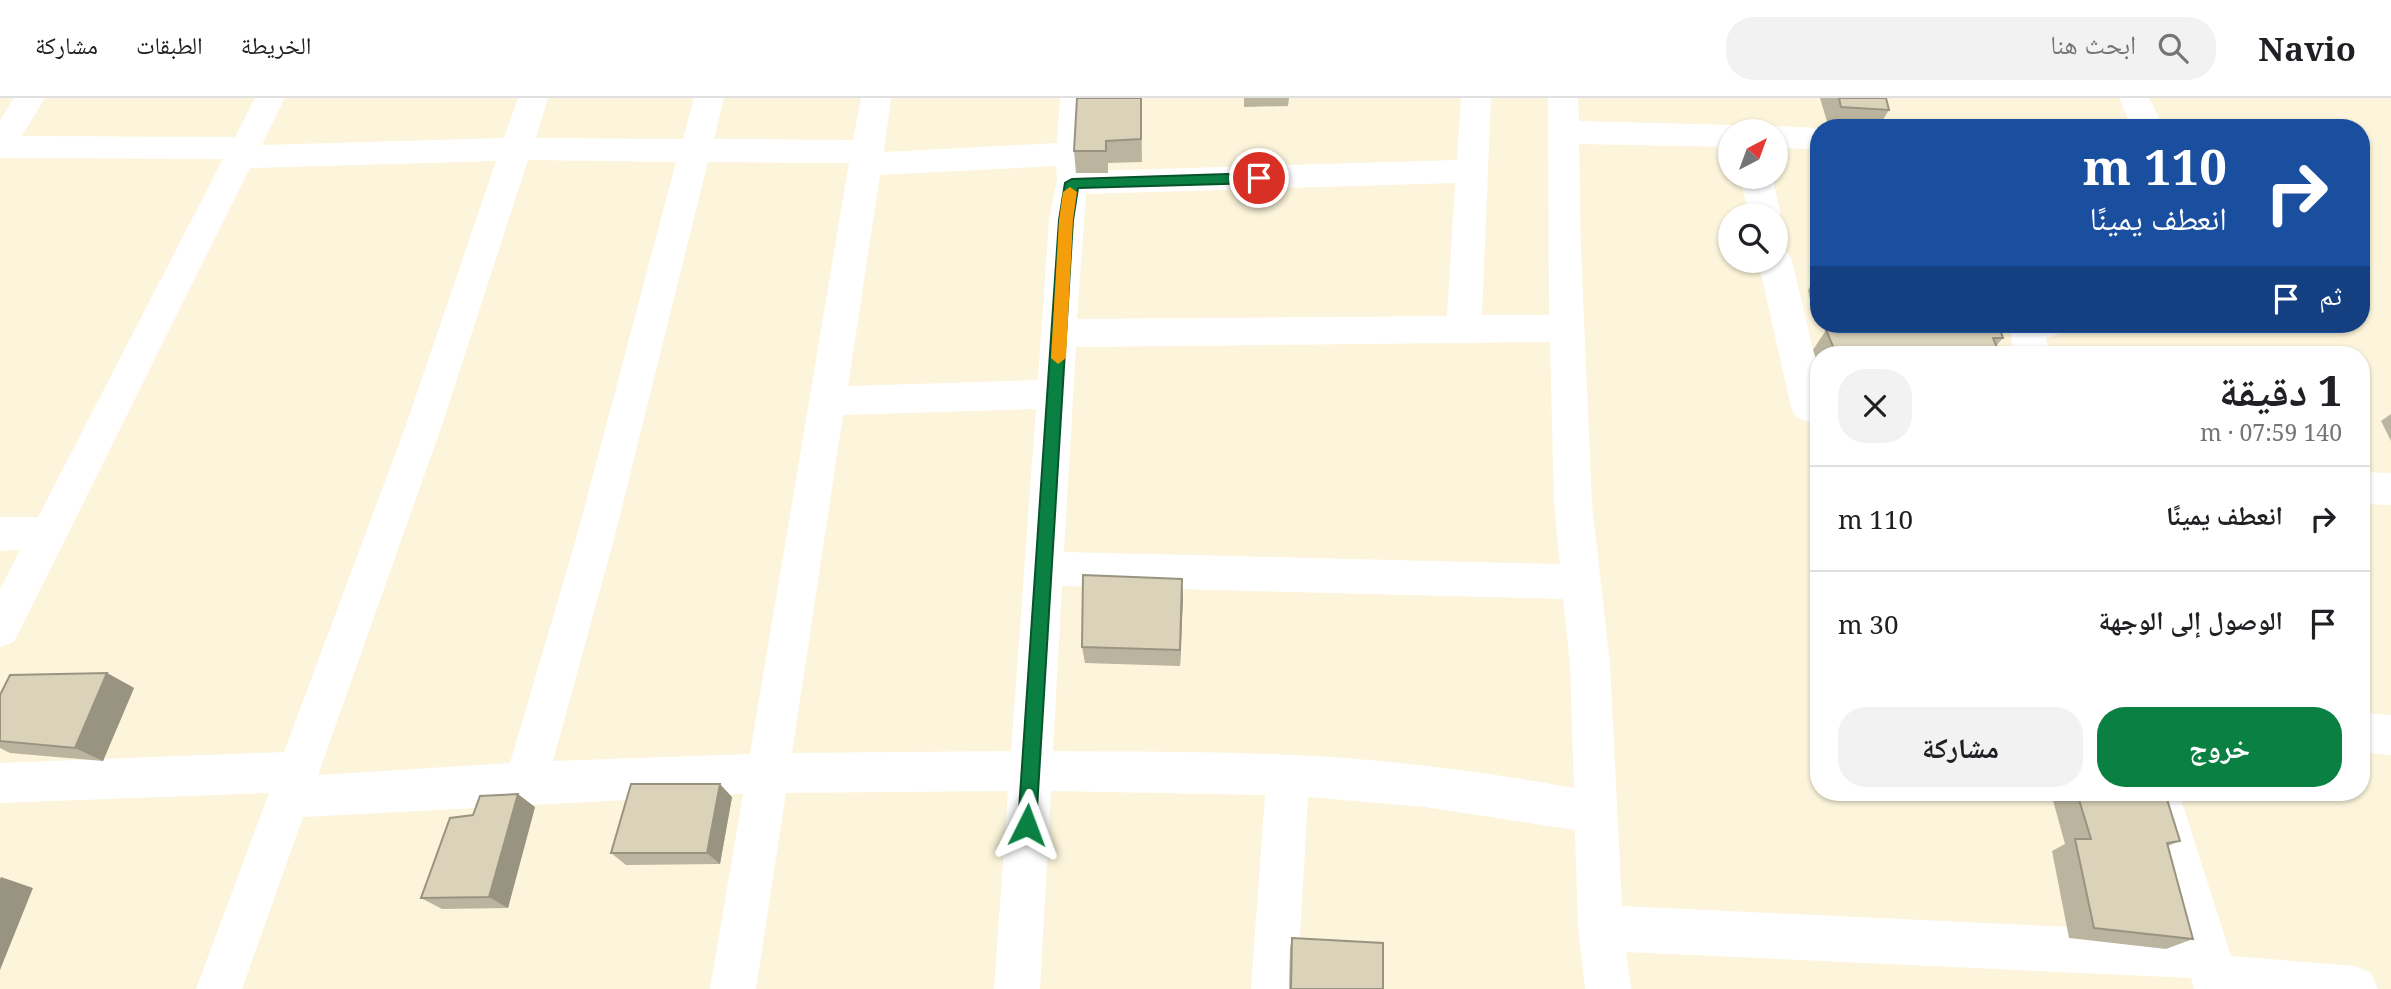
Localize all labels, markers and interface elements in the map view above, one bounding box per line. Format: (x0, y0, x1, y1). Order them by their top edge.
search box (1726, 17, 2216, 80)
text: ابحث هنا (2050, 26, 2136, 62)
text: Navio (2258, 26, 2356, 71)
text: مشاركة (35, 28, 98, 61)
text: الطبقات (136, 28, 203, 61)
text: الخريطة (241, 28, 311, 61)
icon: search (2154, 29, 2192, 67)
north arrow (1718, 119, 1788, 189)
map controls (1718, 119, 1788, 273)
text: 110 m (2083, 133, 2227, 199)
icon: right (2251, 147, 2342, 238)
pin (1229, 148, 1289, 208)
icon: arrive (1240, 159, 1278, 197)
text: انعطف يمينًا (2090, 196, 2227, 239)
button: search (1718, 203, 1788, 273)
text: ثم (2319, 277, 2342, 313)
icon: arrive (2267, 280, 2305, 318)
text: 1 دقيقة (2219, 361, 2342, 418)
button: close (1838, 369, 1912, 443)
text: 140 m · 07:59 (2200, 416, 2342, 448)
text: انعطف يمينًا (2166, 497, 2283, 533)
icon: right (2304, 500, 2342, 538)
text: 110 m (1838, 501, 1913, 537)
text: الوصول إلى الوجهة (2099, 602, 2283, 638)
icon: arrive (2304, 605, 2342, 643)
text: 30 m (1838, 606, 1898, 642)
button: مشاركة (1838, 707, 2083, 787)
button: خروج (2097, 707, 2342, 787)
position arrow (990, 788, 1064, 862)

